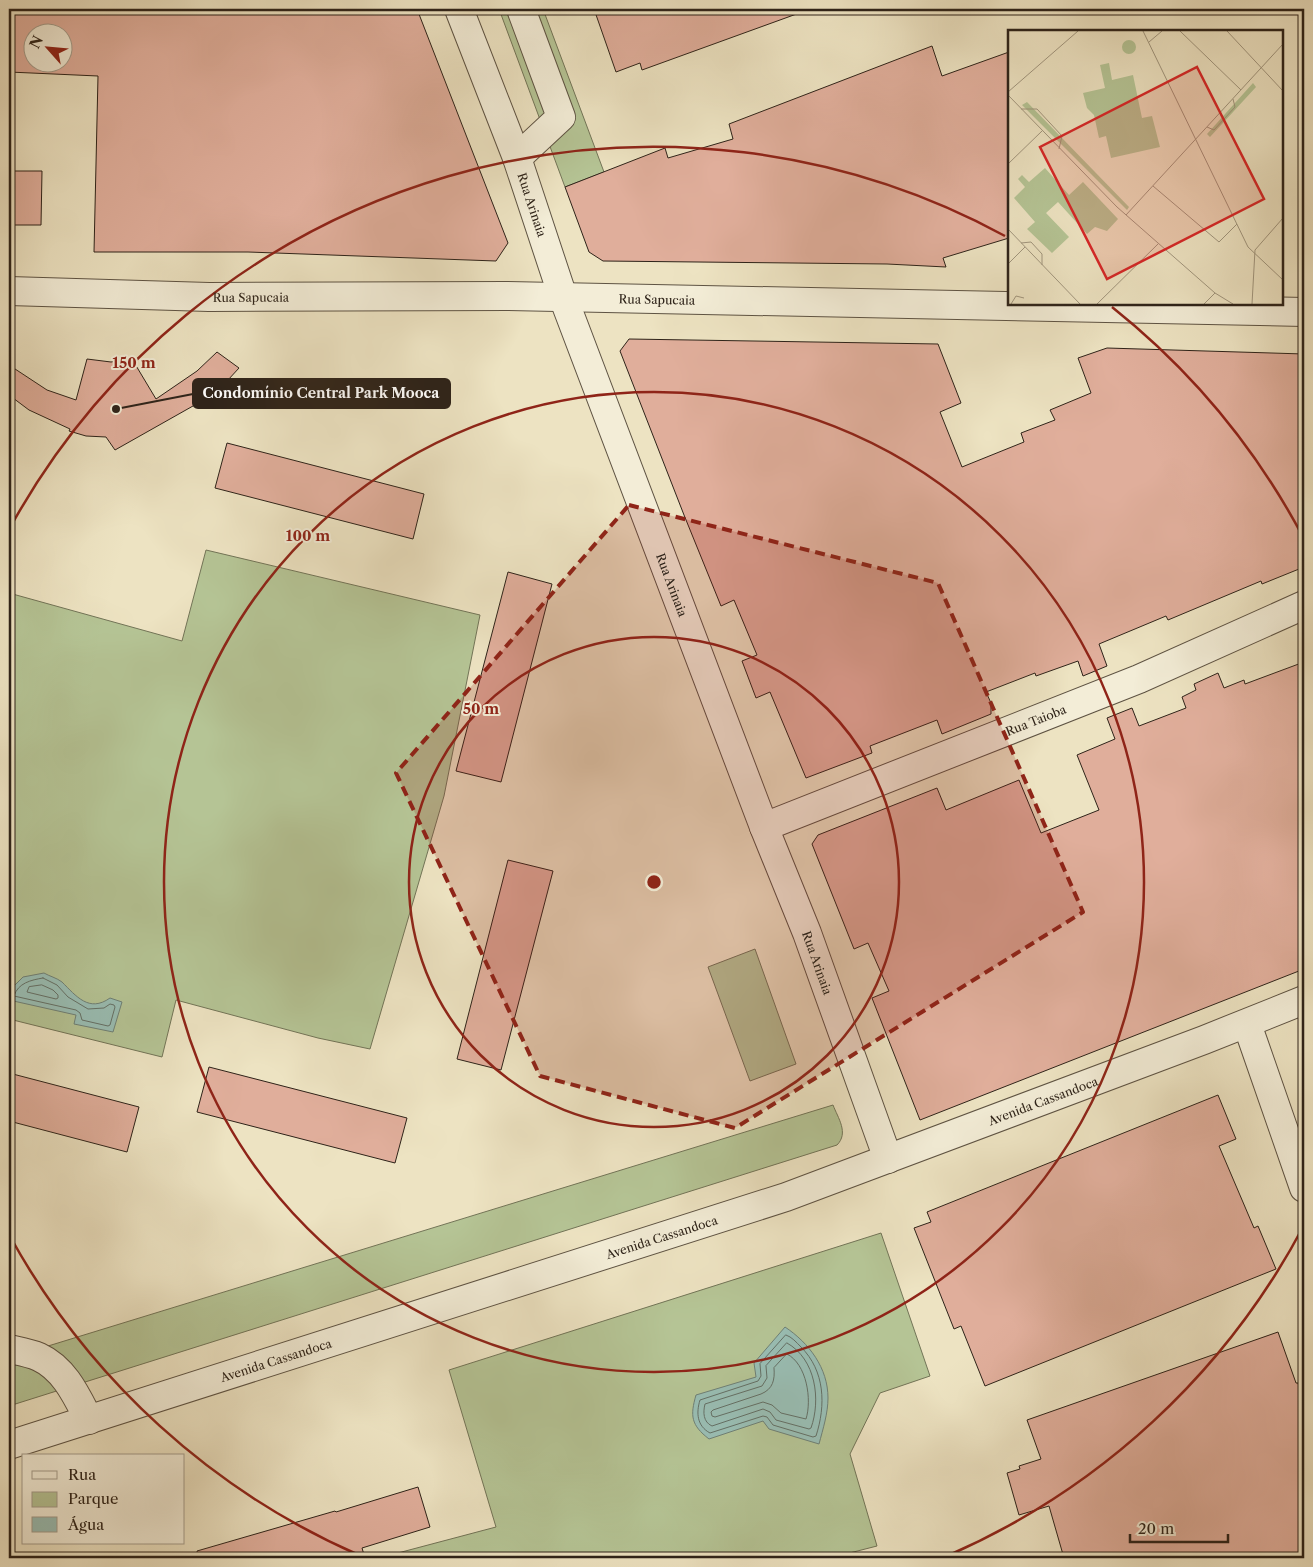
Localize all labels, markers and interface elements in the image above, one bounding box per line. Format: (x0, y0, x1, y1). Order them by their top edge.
north arrow (22, 22, 72, 72)
inset map (1008, 30, 1283, 305)
text: N (26, 33, 47, 52)
street label: Rua Arinaia (515, 171, 550, 239)
street label: Rua Sapucaia (213, 289, 290, 304)
street label: Rua Sapucaia (618, 291, 696, 307)
text: 150 m (112, 353, 156, 372)
callout: Condomínio Central Park Mooca (193, 379, 450, 408)
text: Condomínio Central Park Mooca (203, 384, 440, 402)
text: 100 m (286, 526, 330, 545)
street label: Rua Arinaia (653, 551, 691, 619)
text: 50 m (463, 699, 499, 718)
street label: Rua Taioba (1003, 701, 1069, 739)
centre of rings (645, 873, 663, 891)
street label: Rua Arinaia (799, 929, 836, 997)
street label: Avenida Cassandoca (985, 1073, 1101, 1128)
street label: Avenida Cassandoca (603, 1212, 720, 1262)
street label: Avenida Cassandoca (217, 1335, 334, 1385)
legend (22, 1454, 185, 1544)
text: Rua (68, 1465, 96, 1484)
text: Parque (68, 1489, 118, 1508)
scale bar (1130, 1512, 1228, 1544)
text: Água (67, 1515, 104, 1534)
text: 20 m (1138, 1519, 1174, 1538)

